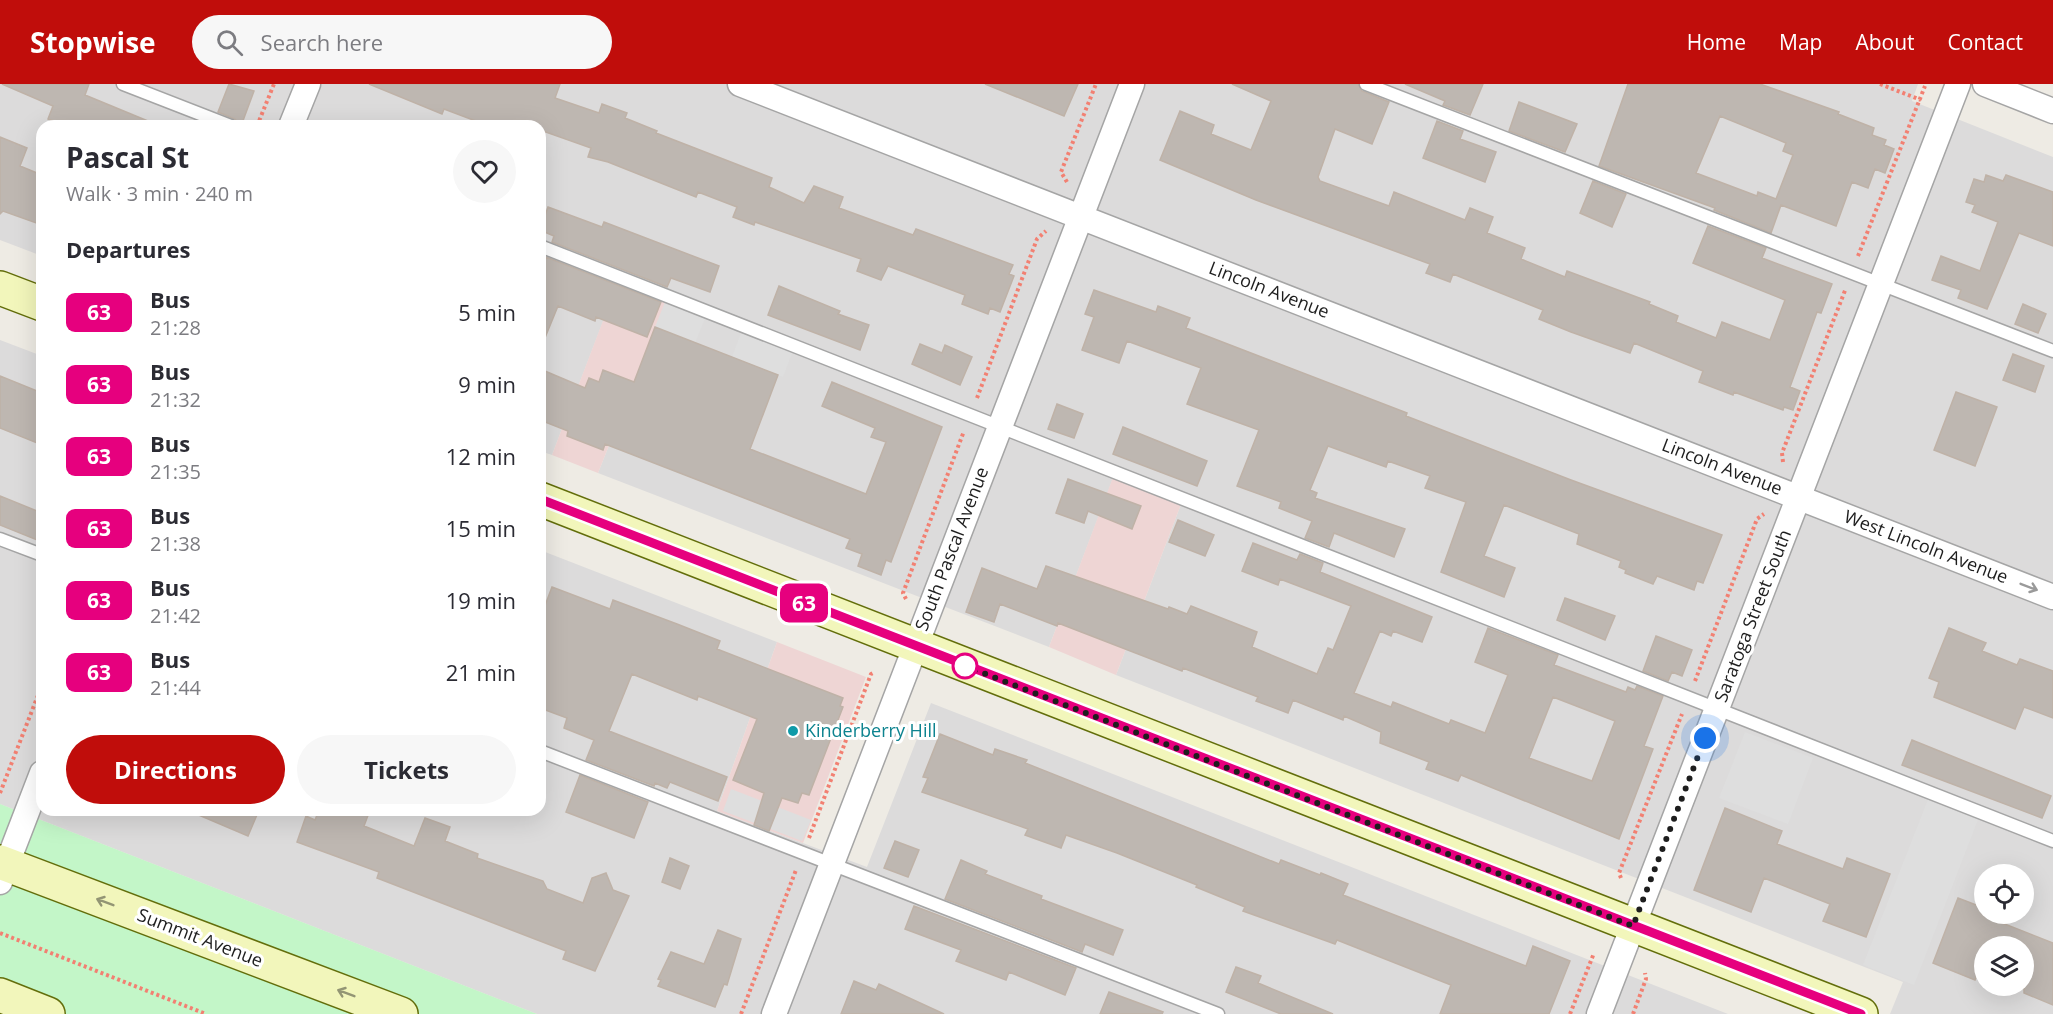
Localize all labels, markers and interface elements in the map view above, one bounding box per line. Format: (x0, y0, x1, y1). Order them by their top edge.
search box (192, 15, 612, 69)
text: Stopwise (30, 23, 156, 61)
icon: search (213, 26, 246, 59)
text: Search here (261, 27, 383, 57)
text: Home (1687, 28, 1746, 56)
text: Map (1779, 28, 1822, 56)
text: About (1855, 28, 1915, 56)
text: Contact (1948, 28, 2023, 56)
text: Pascal St (66, 138, 189, 176)
button: heart (453, 140, 516, 203)
text: Walk · 3 min · 240 m (66, 180, 253, 207)
text: Departures (66, 234, 190, 264)
street label: Lincoln Avenue (1206, 255, 1333, 323)
text: Bus (150, 284, 190, 314)
text: 5 min (458, 297, 516, 327)
text: 63 (87, 298, 111, 326)
text: 21:28 (150, 314, 201, 341)
text: Bus (150, 356, 190, 386)
text: 9 min (458, 369, 516, 399)
text: 63 (87, 370, 111, 398)
text: 21:32 (150, 386, 201, 413)
text: Bus (150, 428, 190, 458)
street label: Lincoln Avenue (1659, 432, 1786, 500)
text: 12 min (446, 441, 516, 471)
text: 63 (87, 442, 111, 470)
text: 21:35 (150, 458, 201, 485)
street label: South Pascal Avenue (909, 463, 993, 634)
text: Bus (150, 500, 190, 530)
street label: West Lincoln Avenue (1841, 504, 2012, 588)
text: 15 min (446, 513, 516, 543)
text: 63 (87, 514, 111, 542)
street label: Saratoga Street South (1708, 526, 1796, 705)
text: 21:38 (150, 530, 201, 557)
text: Bus (150, 572, 190, 602)
one-way arrow (2019, 582, 2038, 593)
line badge: 63 (777, 584, 831, 622)
text: 19 min (446, 585, 516, 615)
text: 63 (87, 586, 111, 614)
text: 63 (792, 589, 816, 617)
text: 21:42 (150, 602, 201, 629)
text: Bus (150, 644, 190, 674)
unlabelled marker (952, 653, 978, 679)
text: 21 min (446, 657, 516, 687)
text: 63 (87, 658, 111, 686)
text: 21:44 (150, 674, 201, 701)
place label: Kinderberry Hill (805, 718, 937, 742)
your location (1690, 723, 1720, 753)
marker: Kinderberry Hill (786, 724, 800, 738)
button: Directions (66, 735, 285, 804)
button: Tickets (297, 735, 516, 804)
map controls (1974, 864, 2034, 996)
button: locate (1974, 864, 2034, 924)
one-way arrow (96, 895, 115, 906)
street label: Summit Avenue (134, 902, 267, 972)
button: layers (1974, 936, 2034, 996)
one-way arrow (337, 987, 356, 998)

